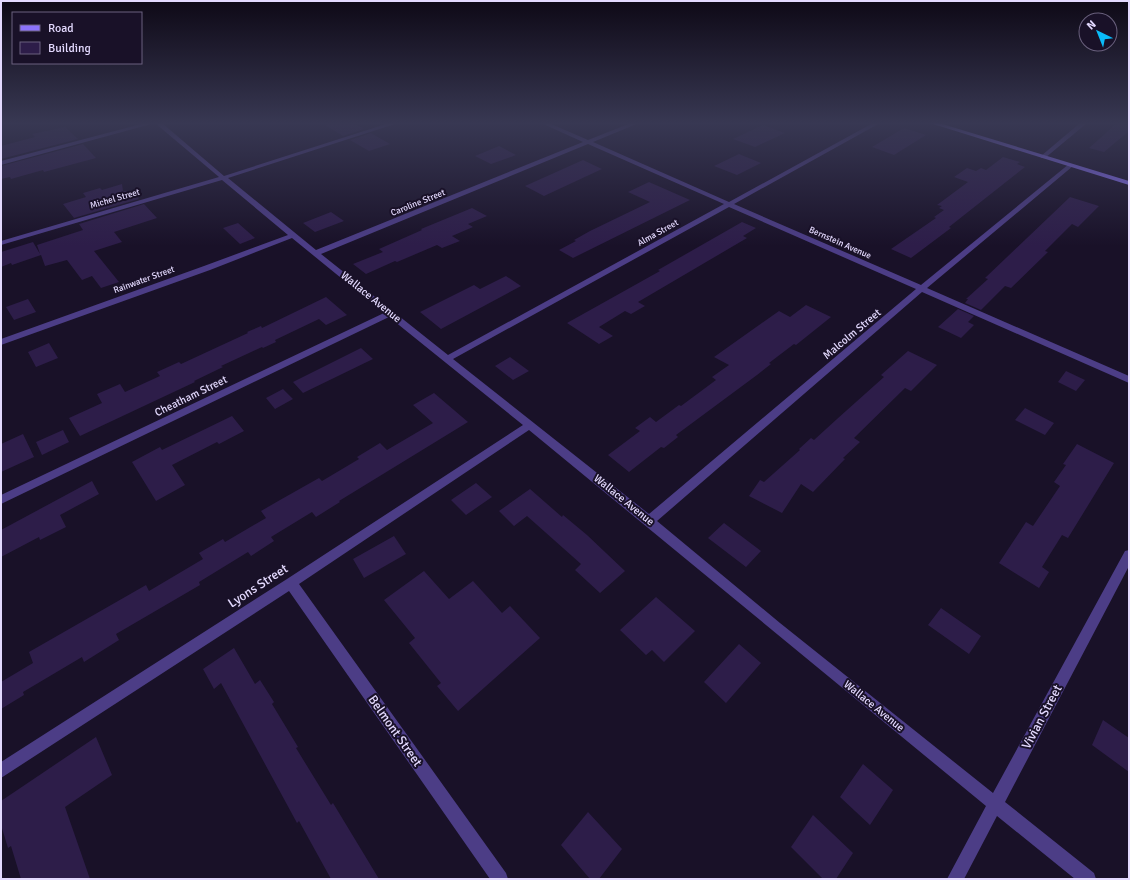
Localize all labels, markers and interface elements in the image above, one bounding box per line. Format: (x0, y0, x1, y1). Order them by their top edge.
legend (12, 12, 142, 64)
north arrow (1078, 12, 1118, 52)
text: N (1084, 18, 1099, 32)
text: Road (48, 21, 74, 36)
text: Building (48, 41, 91, 56)
street label: Michel Street (89, 187, 141, 211)
street label: Caroline Street (389, 187, 447, 219)
street label: Alma Street (636, 217, 680, 249)
street label: Bernstein Avenue (807, 224, 873, 262)
street label: Rainwater Street (112, 264, 176, 296)
street label: Wallace Avenue (338, 269, 404, 325)
street label: Malcolm Street (820, 306, 884, 362)
street label: Cheatham Street (153, 373, 229, 419)
street label: Wallace Avenue (591, 472, 657, 528)
street label: Lyons Street (225, 560, 291, 611)
street label: Wallace Avenue (841, 678, 907, 734)
street label: Vivian Street (1018, 682, 1066, 752)
street label: Belmont Street (364, 692, 426, 770)

